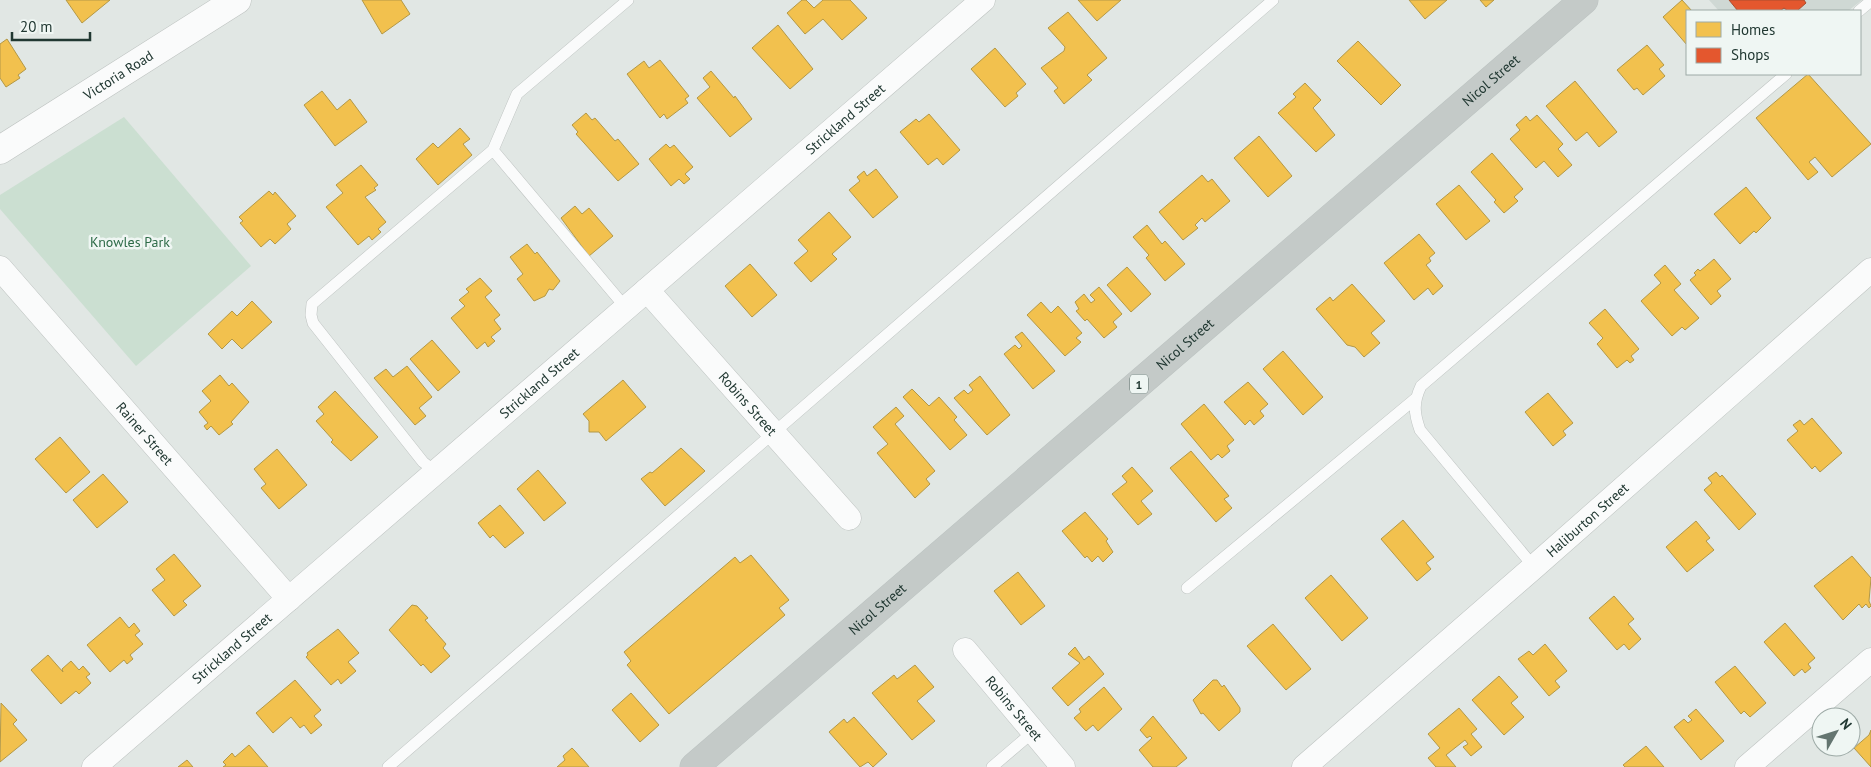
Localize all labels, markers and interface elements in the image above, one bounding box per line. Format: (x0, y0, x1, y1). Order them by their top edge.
scale bar (12, 10, 90, 42)
legend (1686, 10, 1861, 75)
text: 20 m (20, 17, 53, 36)
text: Homes (1731, 20, 1775, 39)
text: Shops (1731, 45, 1770, 64)
street label: Victoria Road (79, 46, 157, 104)
street label: Nicol Street (1458, 50, 1524, 110)
street label: Strickland Street (802, 79, 889, 158)
park label: Knowles Park (90, 233, 170, 251)
street label: Nicol Street (1152, 314, 1218, 374)
street label: Strickland Street (496, 343, 583, 422)
street label: Robins Street (715, 368, 781, 440)
road number: 1 (1130, 374, 1148, 394)
street label: Rainer Street (112, 398, 177, 469)
street label: Haliburton Street (1543, 479, 1633, 561)
street label: Nicol Street (845, 579, 910, 639)
street label: Strickland Street (188, 609, 276, 687)
street label: Robins Street (981, 672, 1046, 745)
north arrow (1811, 707, 1861, 757)
text: N (1836, 715, 1856, 733)

